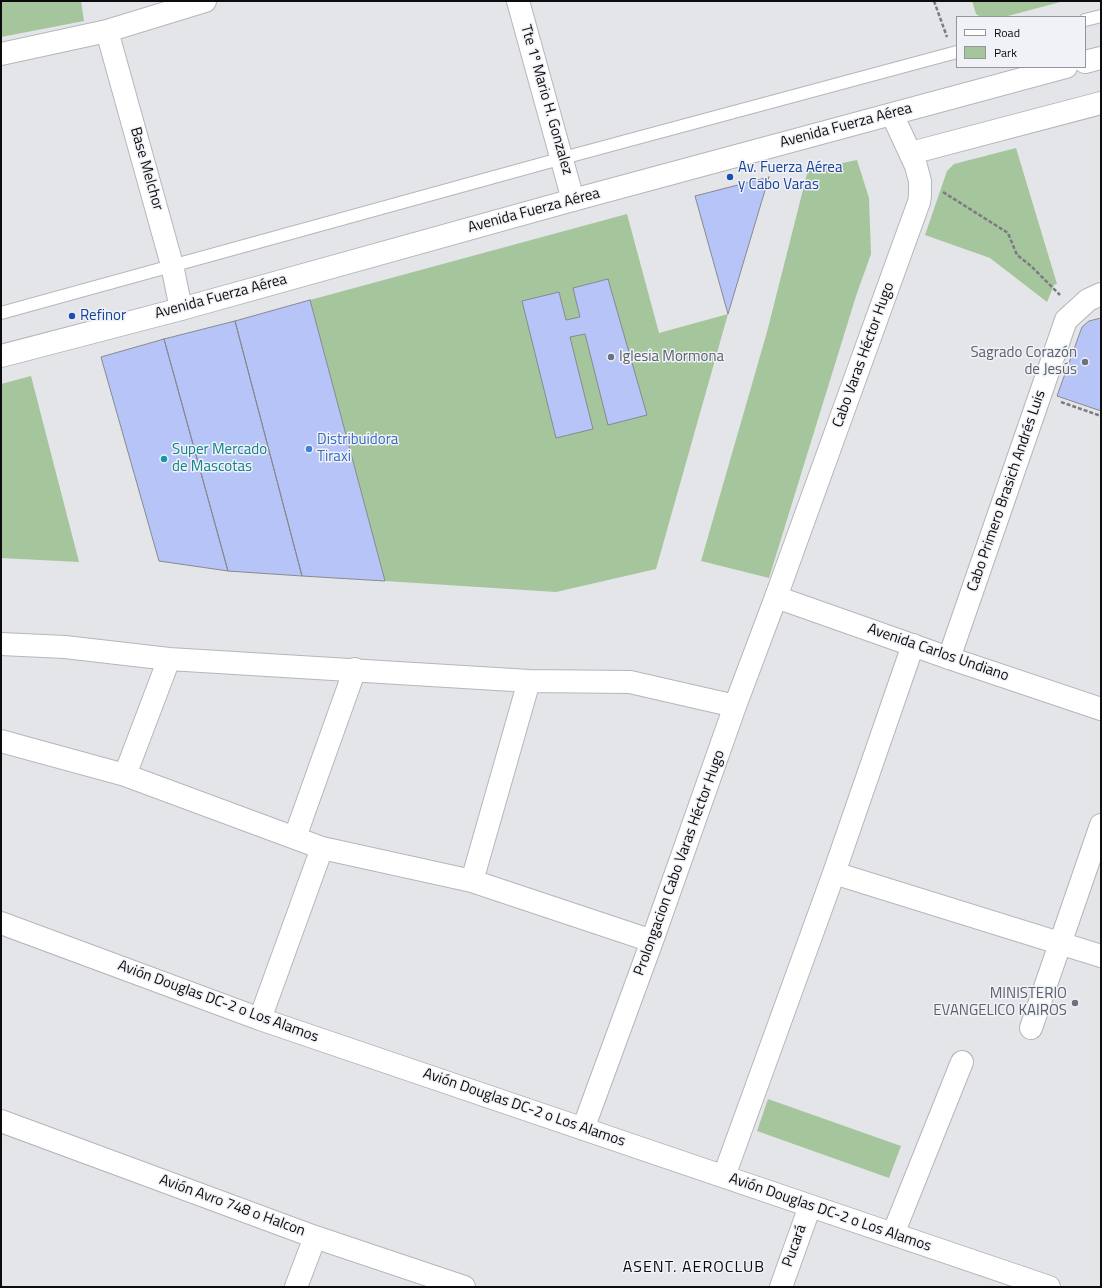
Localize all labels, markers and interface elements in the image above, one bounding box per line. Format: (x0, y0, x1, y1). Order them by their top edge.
legend (956, 16, 1086, 68)
street label: Tte 1º Mario H. Gonzalez (516, 23, 576, 177)
text: Road (994, 23, 1020, 42)
text: Park (994, 43, 1017, 62)
street label: Avenida Fuerza Aérea (778, 100, 914, 152)
street label: Base Melchor (126, 125, 166, 213)
place label: Av. Fuerza Aérea y Cabo Varas (738, 159, 842, 194)
marker: Av. Fuerza Aérea y Cabo Varas (725, 172, 735, 182)
street label: Avenida Fuerza Aérea (466, 185, 602, 237)
street label: Avenida Fuerza Aérea (153, 271, 289, 323)
street label: Cabo Varas Héctor Hugo (829, 280, 899, 430)
place label: Refinor (80, 307, 126, 325)
marker: Refinor (67, 311, 77, 321)
place label: Sagrado Corazón de Jesús (970, 344, 1077, 379)
place label: Iglesia Mormona (619, 348, 724, 366)
marker: Iglesia Mormona (606, 352, 616, 362)
marker: Sagrado Corazón de Jesús (1080, 357, 1090, 367)
street label: Cabo Primero Brasich Andrés Luis (964, 388, 1050, 594)
place label: Distribuidora Tiraxi (317, 431, 398, 466)
place label: Super Mercado de Mascotas (172, 441, 267, 476)
marker: Distribuidora Tiraxi (304, 444, 314, 454)
marker: Super Mercado de Mascotas (159, 454, 169, 464)
street label: Avenida Carlos Undiano (865, 620, 1011, 686)
street label: Prolongacion Cabo Varas Héctor Hugo (631, 748, 729, 978)
street label: Avión Douglas DC-2 o Los Alamos (115, 957, 321, 1047)
place label: MINISTERIO EVANGELICO KAIROS (933, 985, 1067, 1020)
marker: MINISTERIO EVANGELICO KAIROS (1070, 998, 1080, 1008)
street label: Avión Douglas DC-2 o Los Alamos (421, 1065, 627, 1151)
street label: Avión Douglas DC-2 o Los Alamos (727, 1170, 933, 1256)
street label: Avión Avro 748 o Halcon (157, 1171, 307, 1241)
street label: Pucará (779, 1222, 811, 1270)
district label: ASENT. AEROCLUB (623, 1258, 765, 1278)

